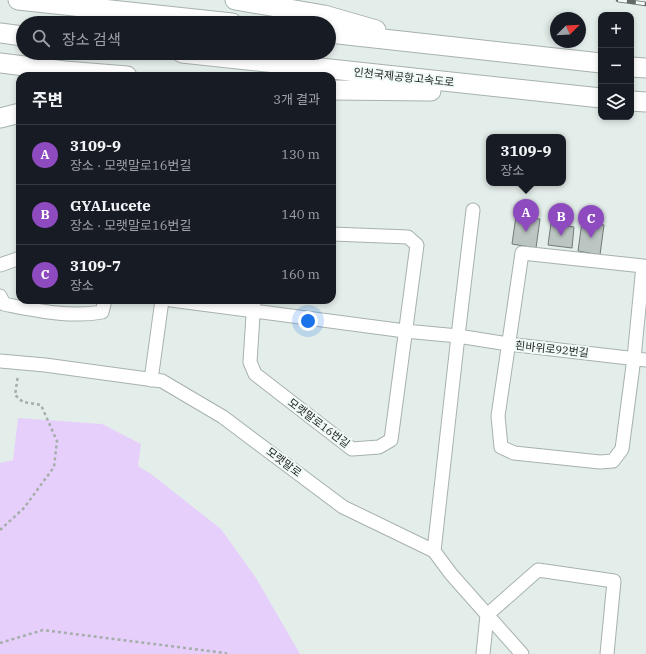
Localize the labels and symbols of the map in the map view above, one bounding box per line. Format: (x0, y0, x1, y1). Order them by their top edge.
north arrow (550, 12, 586, 48)
street label: 인천국제공항고속도로 (353, 65, 455, 89)
pin: A (513, 199, 539, 232)
pin: B (548, 203, 574, 236)
pin: C (578, 205, 604, 238)
your location (298, 311, 318, 331)
street label: 흰바위로92번길 (515, 338, 589, 360)
street label: 모랫말로16번길 (285, 395, 353, 451)
street label: 모랫말로 (264, 444, 304, 480)

